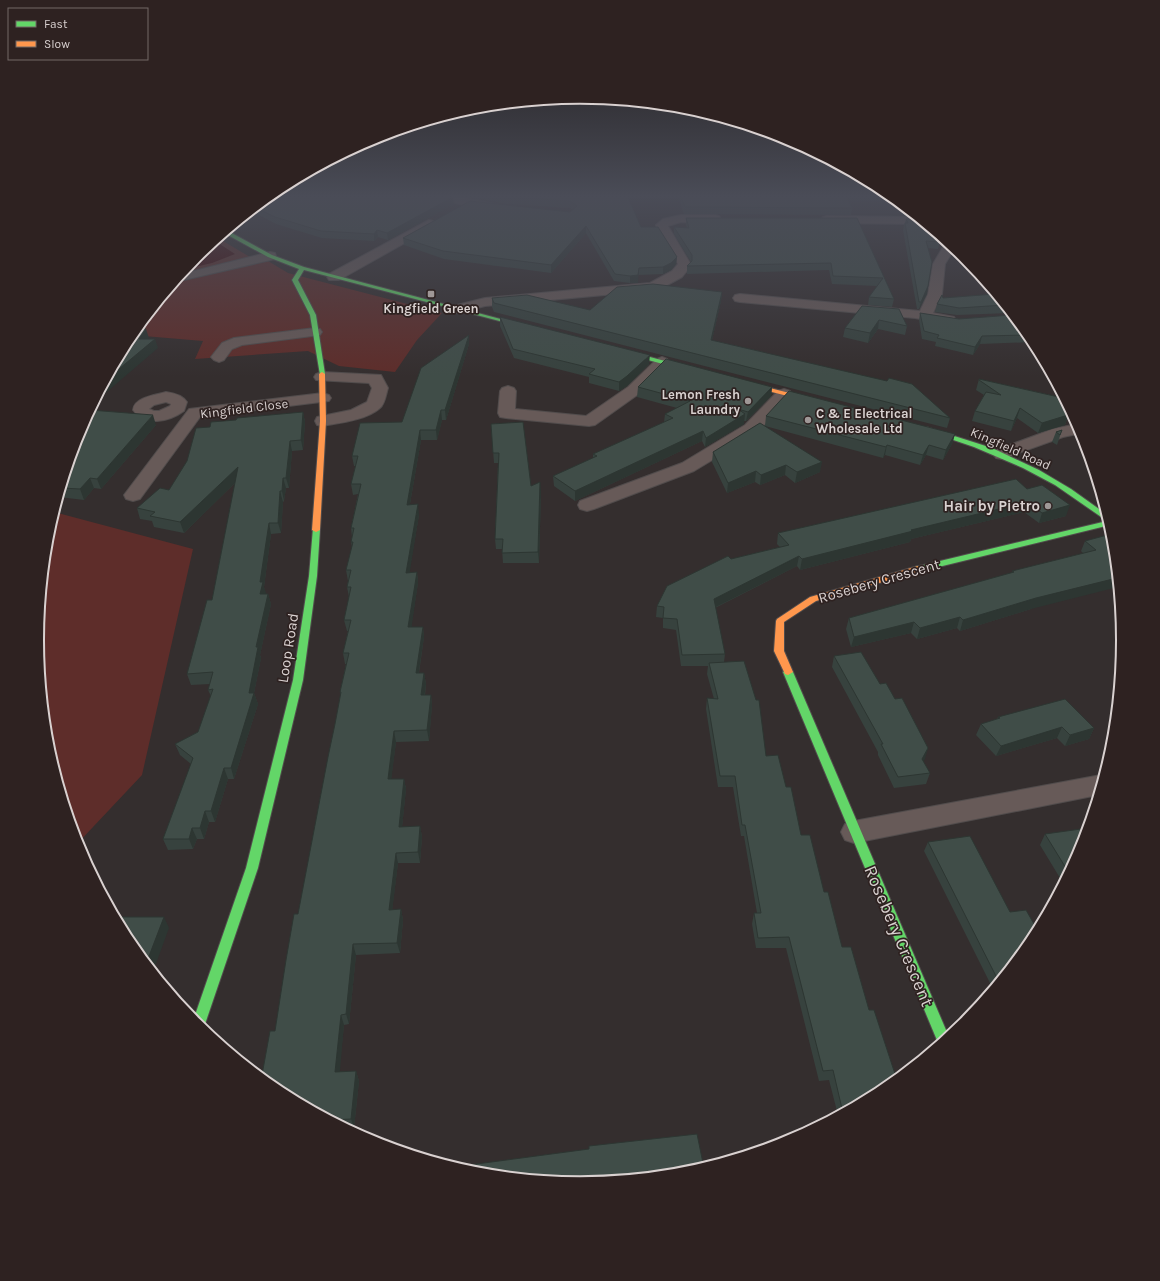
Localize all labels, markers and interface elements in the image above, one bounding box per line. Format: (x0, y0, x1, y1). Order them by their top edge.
legend (8, 8, 148, 60)
text: Fast (44, 17, 68, 31)
text: Slow (44, 37, 70, 51)
marker: Kingfield Green (426, 289, 436, 299)
place label: Kingfield Green (383, 301, 479, 316)
place label: Lemon Fresh Laundry (662, 387, 740, 417)
street label: Kingfield Close (199, 396, 289, 421)
marker: Lemon Fresh Laundry (743, 396, 753, 406)
place label: C & E Electrical Wholesale Ltd (816, 406, 913, 436)
marker: C & E Electrical Wholesale Ltd (803, 415, 813, 425)
street label: Kingfield Road (968, 424, 1053, 473)
place label: Hair by Pietro (944, 497, 1040, 515)
marker: Hair by Pietro (1043, 501, 1053, 511)
street label: Rosebery Crescent (816, 555, 942, 607)
street label: Loop Road (274, 612, 302, 684)
street label: Rosebery Crescent (859, 862, 939, 1010)

